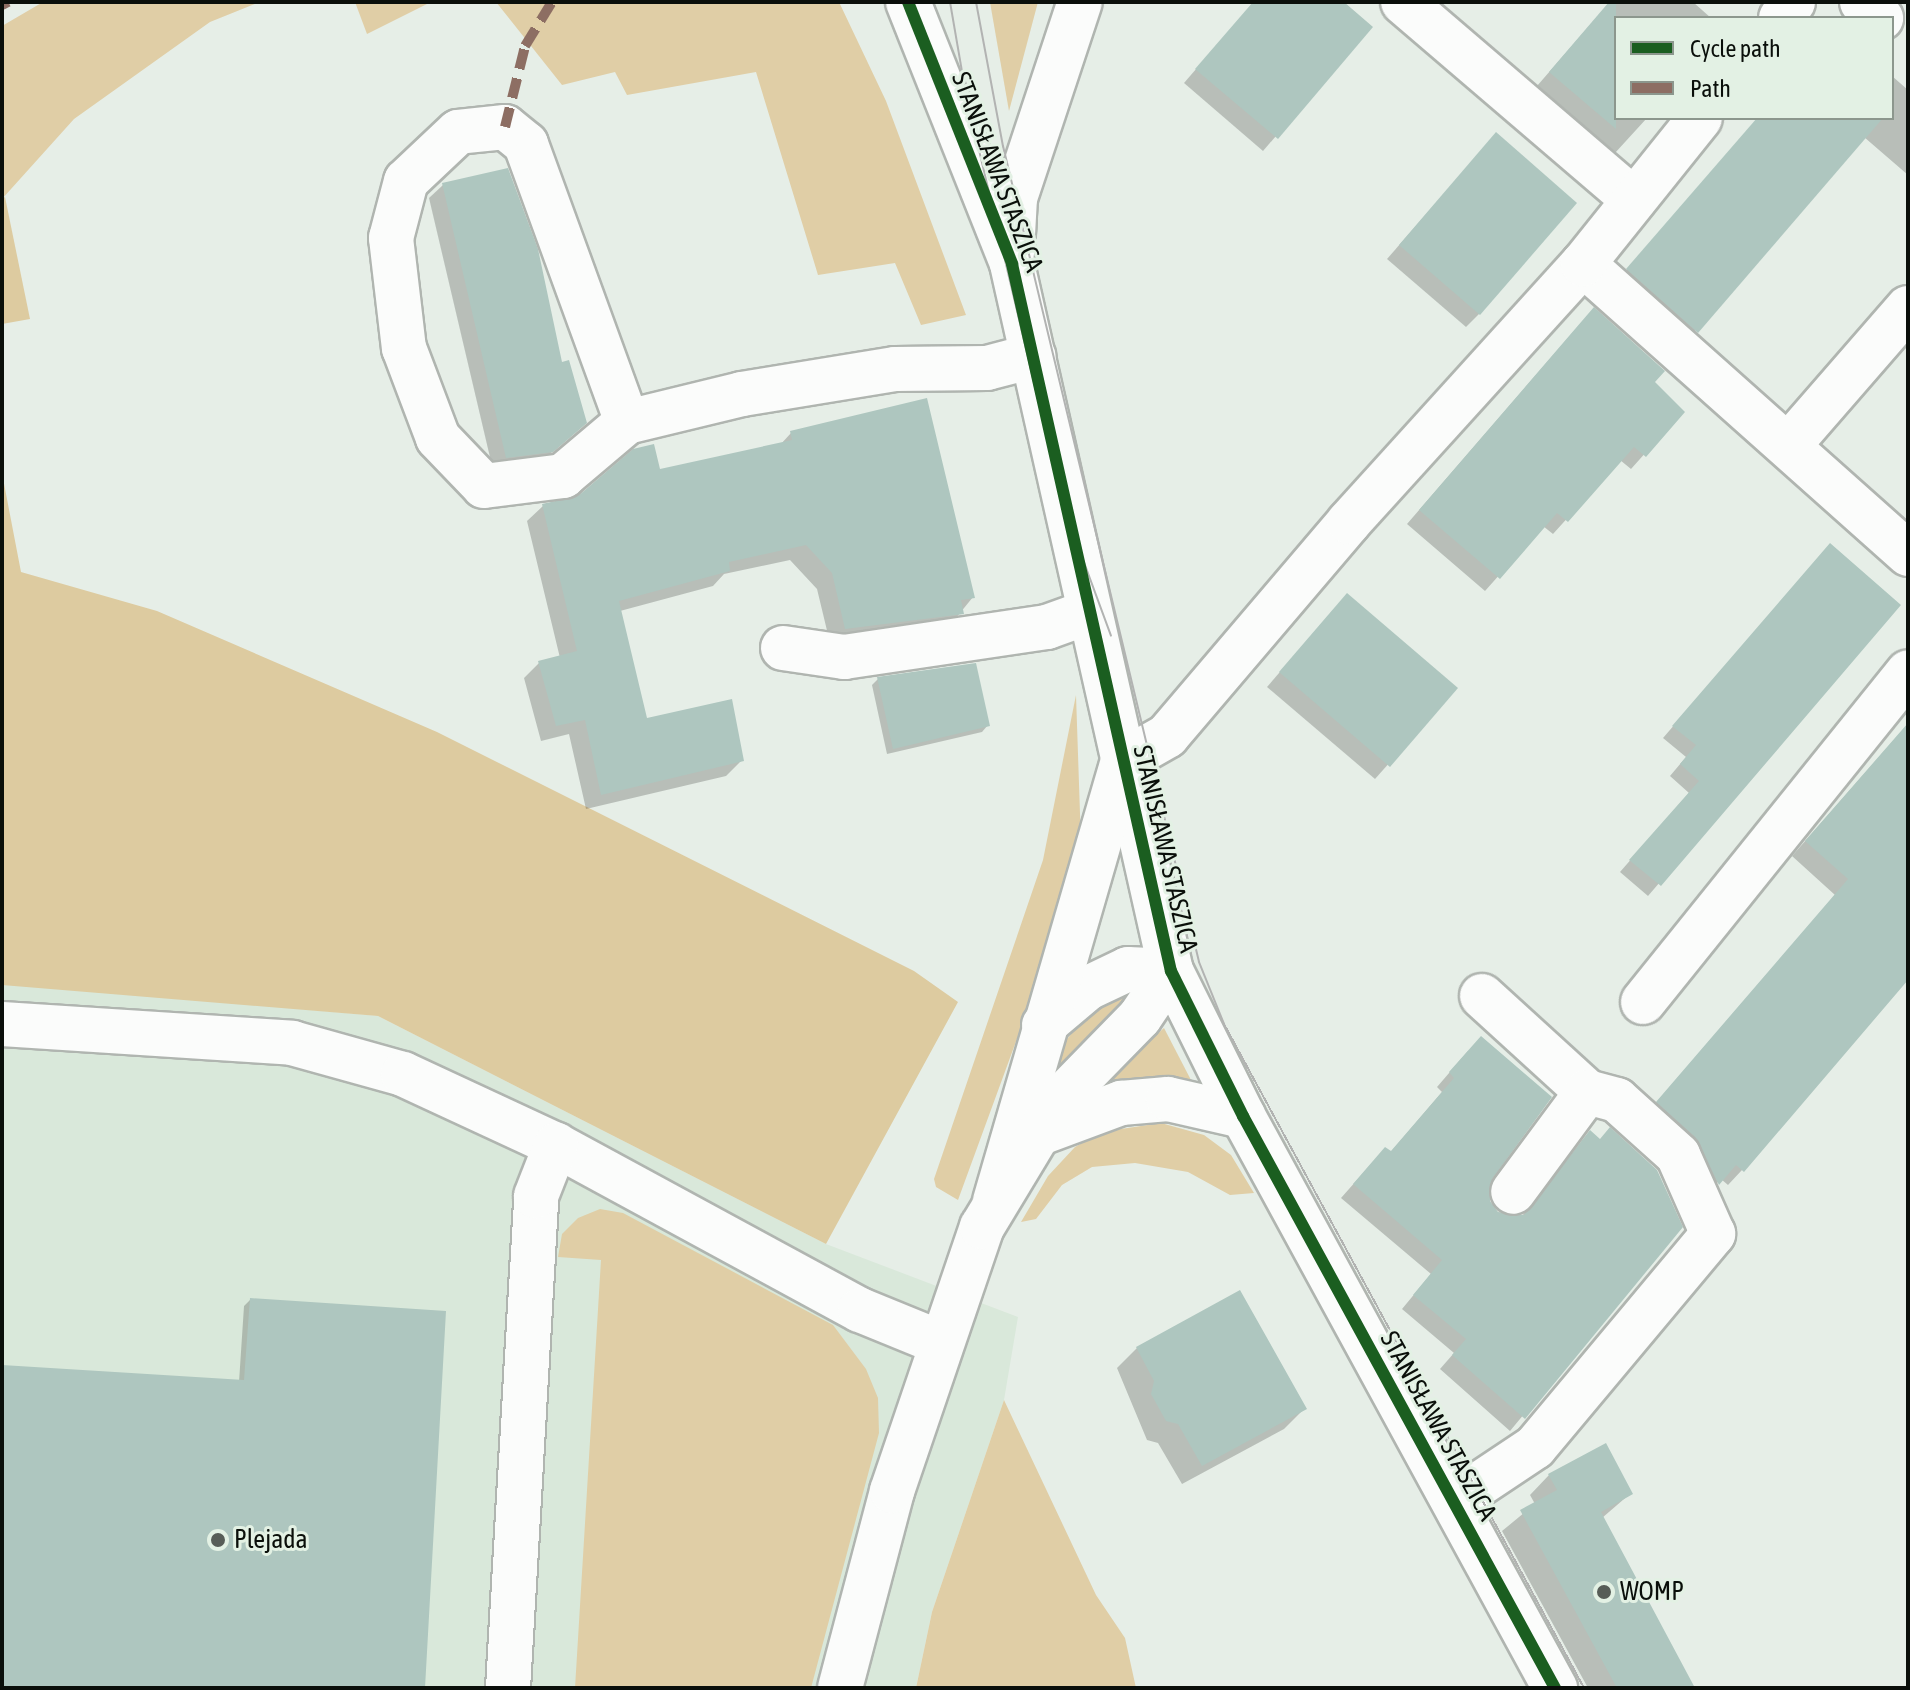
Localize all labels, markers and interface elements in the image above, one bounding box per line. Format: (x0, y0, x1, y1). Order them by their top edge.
legend (1614, 16, 1894, 120)
text: Cycle path (1690, 35, 1781, 62)
street label: STANISŁAWA STASZICA (945, 68, 1049, 276)
text: Path (1690, 75, 1731, 102)
street label: STANISŁAWA STASZICA (1126, 742, 1204, 956)
street label: STANISŁAWA STASZICA (1373, 1326, 1503, 1526)
place label: Plejada (234, 1524, 308, 1556)
marker: Plejada (209, 1531, 227, 1549)
place label: WOMP (1620, 1576, 1684, 1608)
marker: WOMP (1595, 1583, 1613, 1601)

